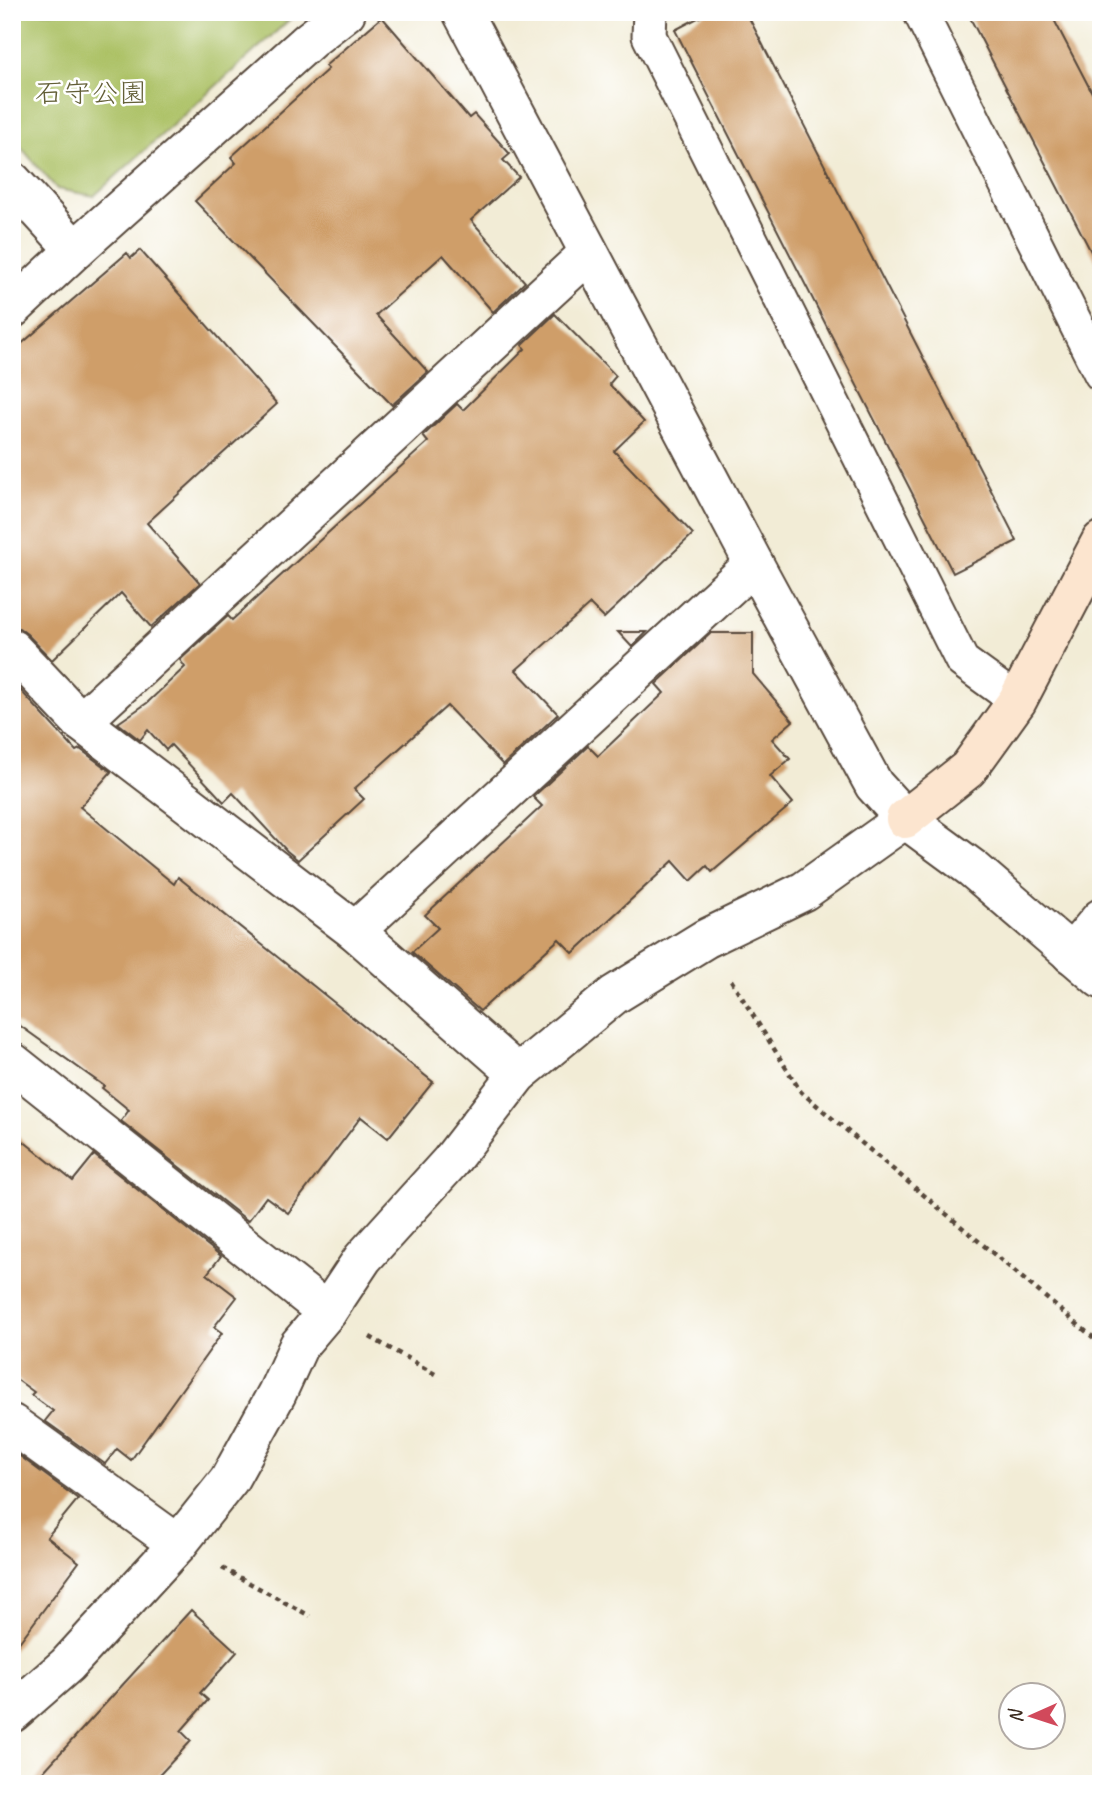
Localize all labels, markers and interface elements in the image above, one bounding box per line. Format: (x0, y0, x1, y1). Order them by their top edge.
park label: 石守公園 (35, 75, 147, 110)
north arrow (998, 1680, 1068, 1750)
text: N (1004, 1707, 1028, 1723)

